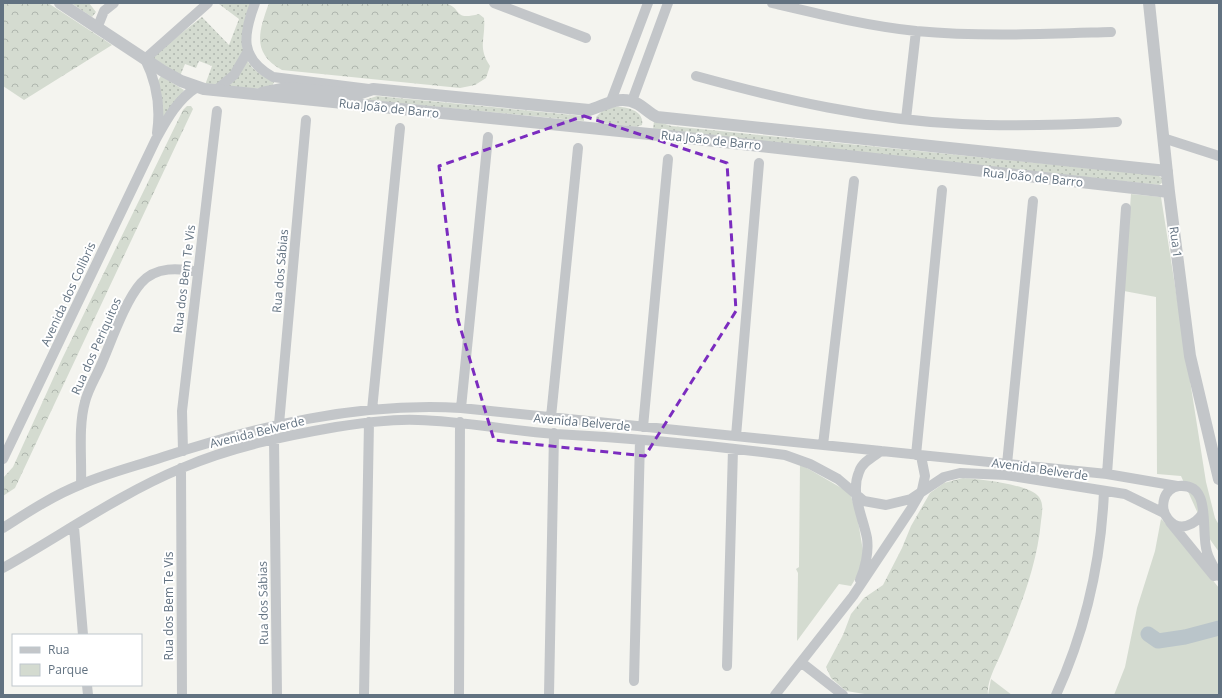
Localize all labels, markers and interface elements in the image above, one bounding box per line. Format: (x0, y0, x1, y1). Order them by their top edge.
street label: Rua João de Barro (338, 94, 440, 122)
street label: Rua João de Barro (660, 126, 762, 154)
street label: Rua João de Barro (982, 163, 1084, 191)
street label: Rua dos Bem Te Vis (169, 224, 199, 334)
street label: Rua 1 (1166, 225, 1186, 259)
street label: Rua dos Sábias (268, 228, 292, 314)
street label: Avenida dos Colibris (36, 239, 100, 349)
street label: Rua dos Periquitos (67, 294, 125, 397)
street label: Avenida Belverde (533, 409, 631, 435)
street label: Avenida Belverde (208, 412, 306, 452)
street label: Avenida Belverde (991, 454, 1090, 484)
street label: Rua dos Bem Te Vis (160, 551, 177, 661)
street label: Rua dos Sábias (254, 561, 272, 645)
legend (12, 634, 142, 686)
text: Rua (48, 641, 69, 658)
text: Parque (48, 661, 88, 678)

